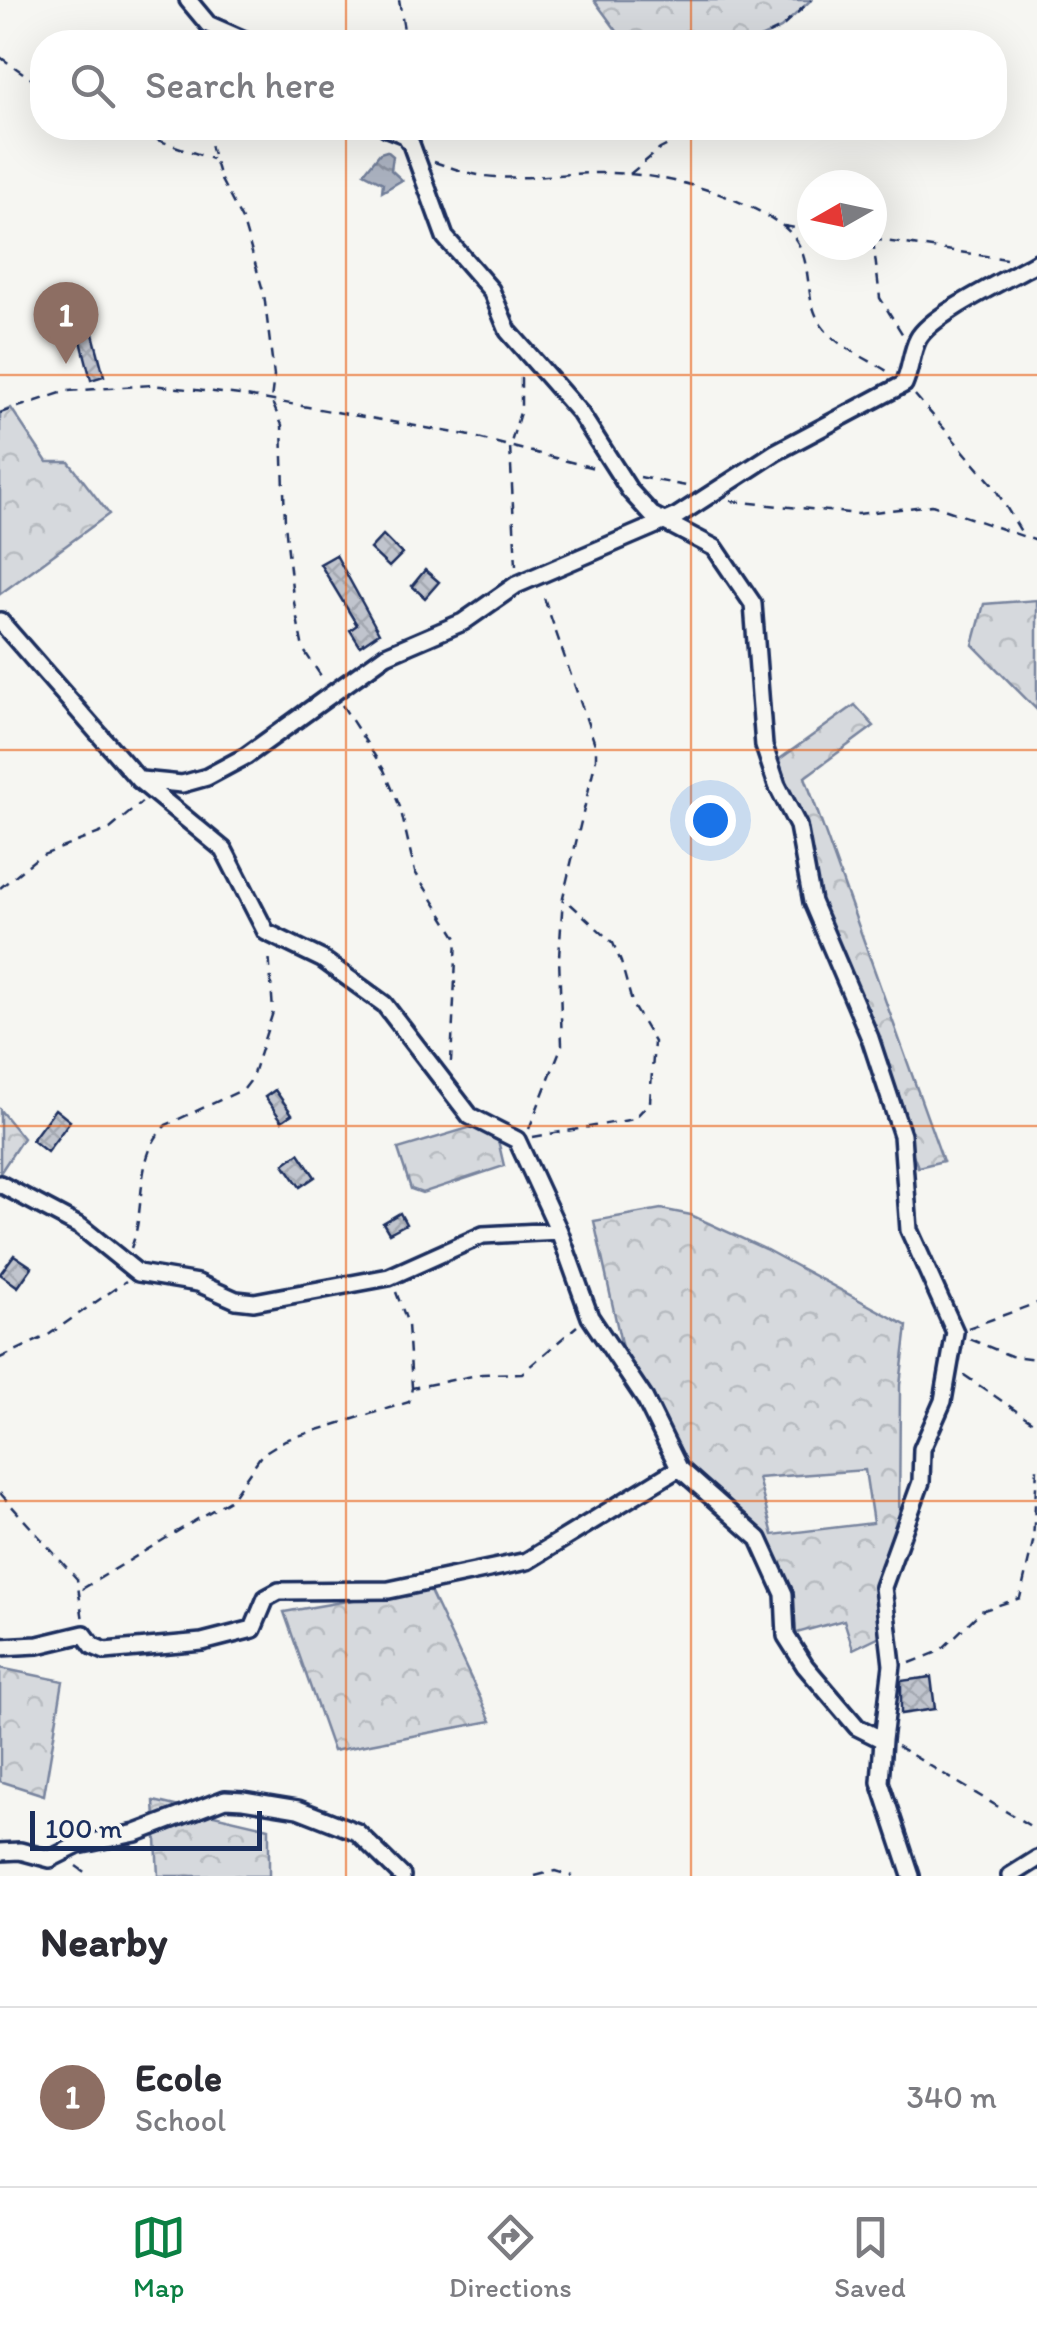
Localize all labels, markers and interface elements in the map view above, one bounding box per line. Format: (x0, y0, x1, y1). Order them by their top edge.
search box (30, 30, 1007, 140)
icon: search (65, 58, 120, 113)
text: Search here (145, 62, 336, 108)
north arrow (797, 170, 887, 260)
pin: 1 (34, 282, 98, 364)
your location (685, 795, 736, 846)
scale bar (30, 1806, 262, 1850)
text: 100 m (45, 1811, 122, 1845)
text: Nearby (40, 1916, 167, 1967)
text: Ecole (135, 2055, 222, 2101)
text: 1 (65, 2078, 80, 2116)
text: 340 m (907, 2078, 997, 2116)
text: School (135, 2101, 226, 2139)
tab: Map (131, 2210, 186, 2304)
tab: Directions (449, 2210, 572, 2304)
tab: Saved (834, 2210, 906, 2304)

